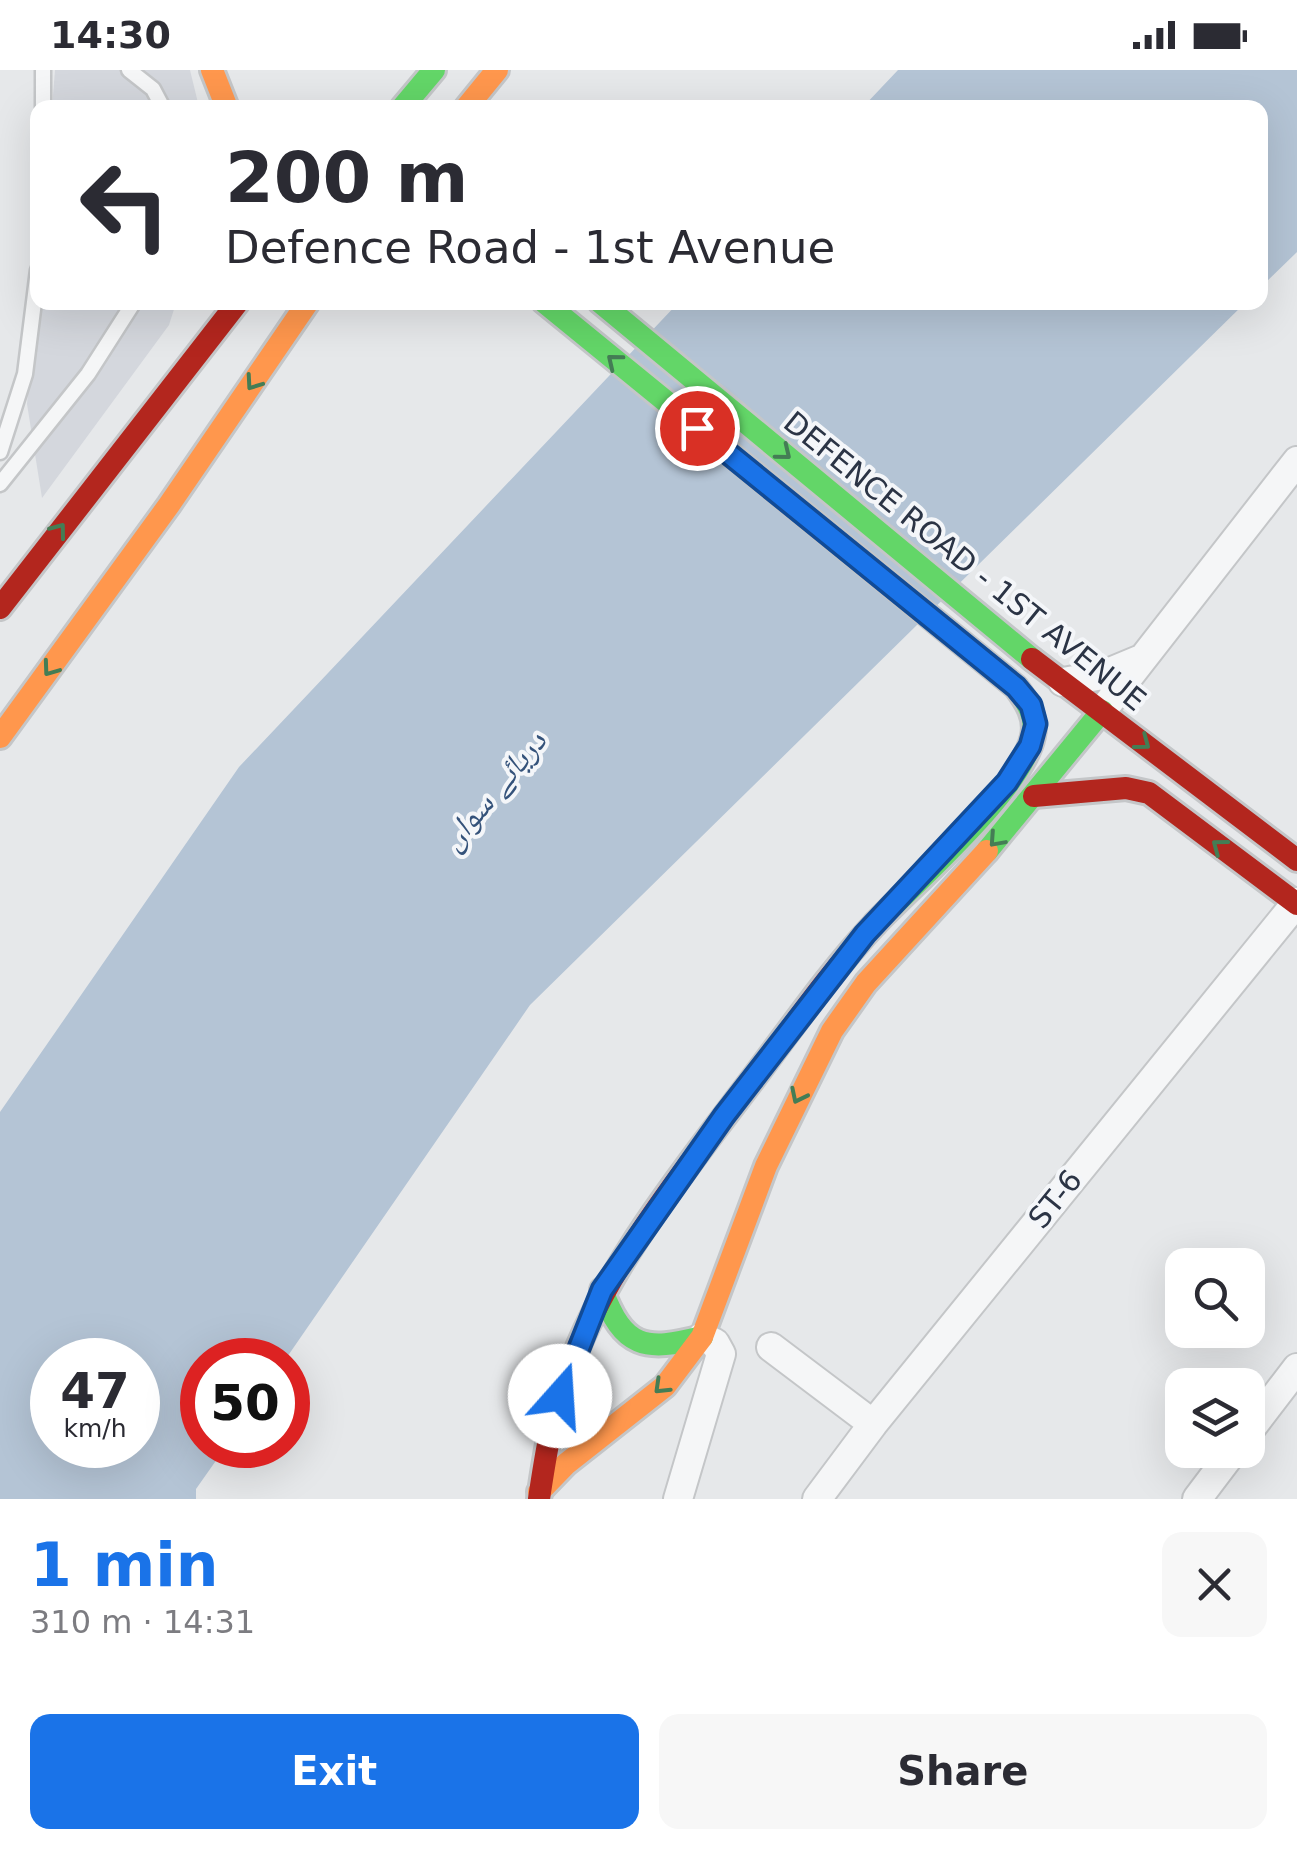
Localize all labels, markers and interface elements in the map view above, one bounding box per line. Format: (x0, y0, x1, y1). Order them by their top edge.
text: 14:30 (50, 13, 171, 57)
text: 200 m (225, 137, 468, 219)
icon: left (60, 140, 190, 270)
text: Defence Road - 1st Avenue (225, 221, 835, 274)
one-way arrow (608, 354, 626, 372)
one-way arrow (247, 371, 265, 390)
pin (655, 386, 740, 471)
icon: arrive (670, 401, 725, 456)
street label: DEFENCE ROAD - 1ST AVENUE (777, 404, 1153, 718)
one-way arrow (772, 441, 790, 459)
one-way arrow (47, 523, 64, 541)
one-way arrow (44, 658, 62, 676)
water label: دریائے سواں (432, 722, 555, 858)
one-way arrow (1132, 731, 1150, 748)
one-way arrow (990, 829, 1008, 847)
one-way arrow (1212, 840, 1230, 857)
one-way arrow (790, 1086, 810, 1104)
street label: ST-6 (1021, 1163, 1089, 1235)
map controls (1165, 1248, 1265, 1468)
button: search (1165, 1248, 1265, 1348)
speed limit sign: 50 (180, 1338, 310, 1468)
position arrow (508, 1344, 612, 1448)
text: 47 (60, 1362, 130, 1420)
button: layers (1165, 1368, 1265, 1468)
one-way arrow (654, 1375, 672, 1393)
text: km/h (63, 1414, 127, 1443)
text: 1 min (30, 1530, 218, 1600)
button: close (1162, 1532, 1267, 1637)
text: 310 m · 14:31 (30, 1603, 255, 1641)
button: Exit (30, 1714, 639, 1829)
button: Share (659, 1714, 1267, 1829)

